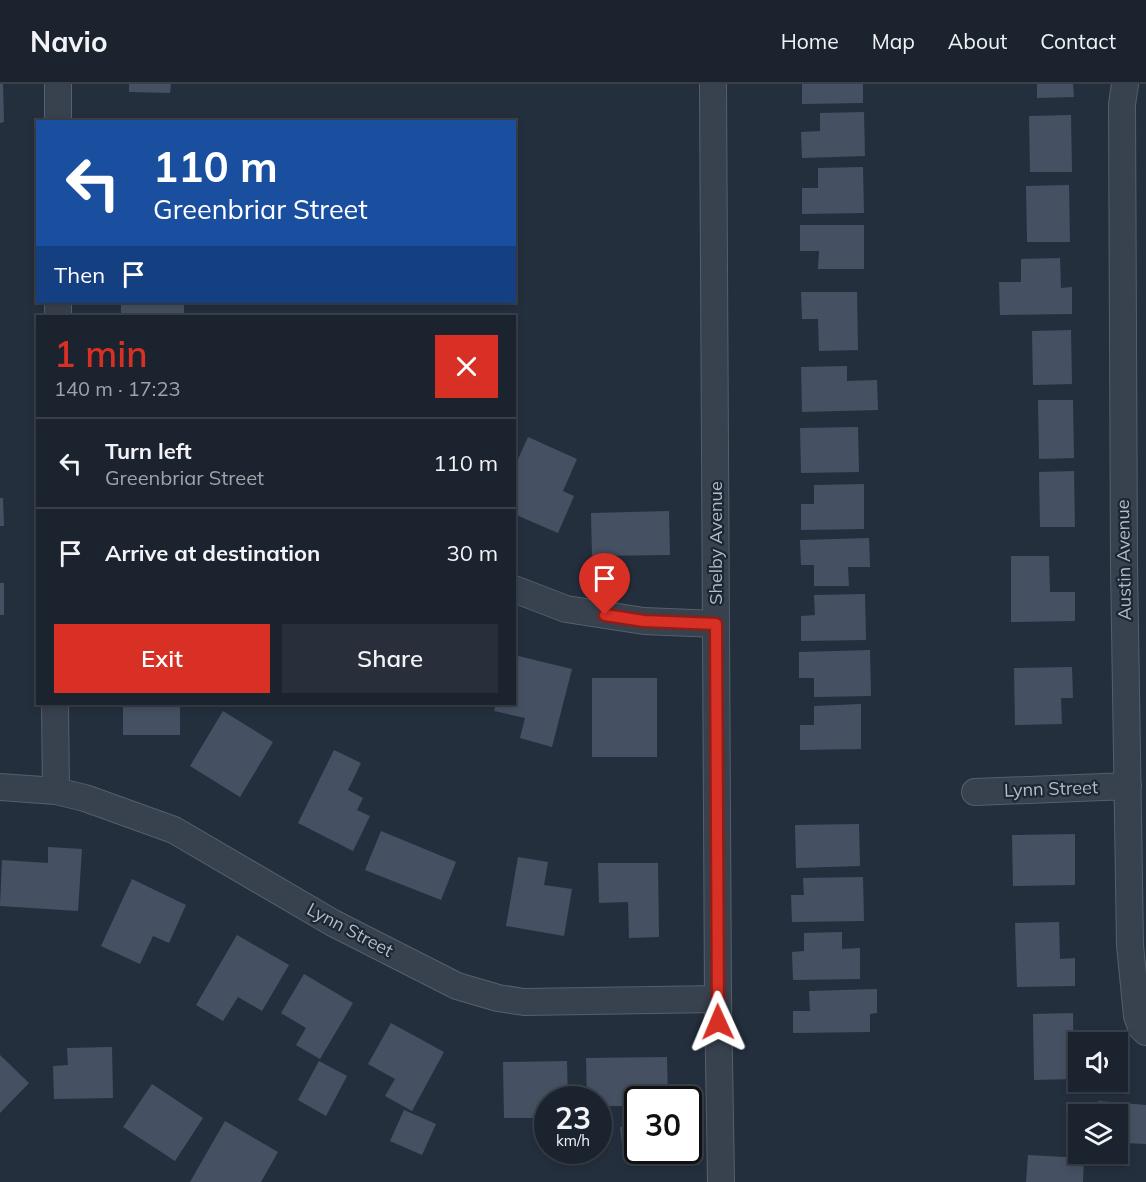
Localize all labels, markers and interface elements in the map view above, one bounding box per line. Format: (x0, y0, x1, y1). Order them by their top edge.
text: Navio (30, 24, 107, 59)
text: Home (781, 28, 839, 54)
text: Map (872, 28, 915, 54)
text: About (948, 28, 1007, 54)
text: Contact (1040, 28, 1116, 54)
text: 110 m (153, 140, 278, 193)
icon: left (54, 144, 132, 222)
text: Greenbriar Street (153, 192, 368, 226)
icon: arrive (117, 258, 150, 291)
text: Then (54, 261, 105, 289)
text: 1 min (54, 331, 148, 376)
button: close (435, 335, 498, 398)
text: 140 m · 17:23 (54, 376, 180, 401)
text: Turn left (105, 437, 192, 465)
icon: left (54, 447, 87, 480)
text: 110 m (433, 449, 498, 477)
text: Greenbriar Street (105, 465, 264, 490)
street label: Shelby Avenue (704, 481, 727, 605)
street label: Austin Avenue (1111, 499, 1136, 621)
icon: arrive (54, 537, 87, 570)
text: Arrive at destination (105, 539, 320, 567)
text: 30 m (447, 539, 498, 567)
pin (579, 553, 630, 615)
icon: arrive (588, 562, 621, 595)
button: Exit (54, 624, 270, 693)
button: Share (282, 624, 498, 693)
street label: Lynn Street (1004, 775, 1098, 802)
street label: Lynn Street (303, 897, 397, 962)
position arrow (686, 990, 750, 1054)
map controls (1068, 1032, 1128, 1164)
button: sound (1068, 1032, 1128, 1092)
speed limit sign: 30 (624, 1086, 702, 1164)
text: 23 (555, 1099, 591, 1137)
button: layers (1068, 1104, 1128, 1164)
text: km/h (556, 1131, 590, 1150)

